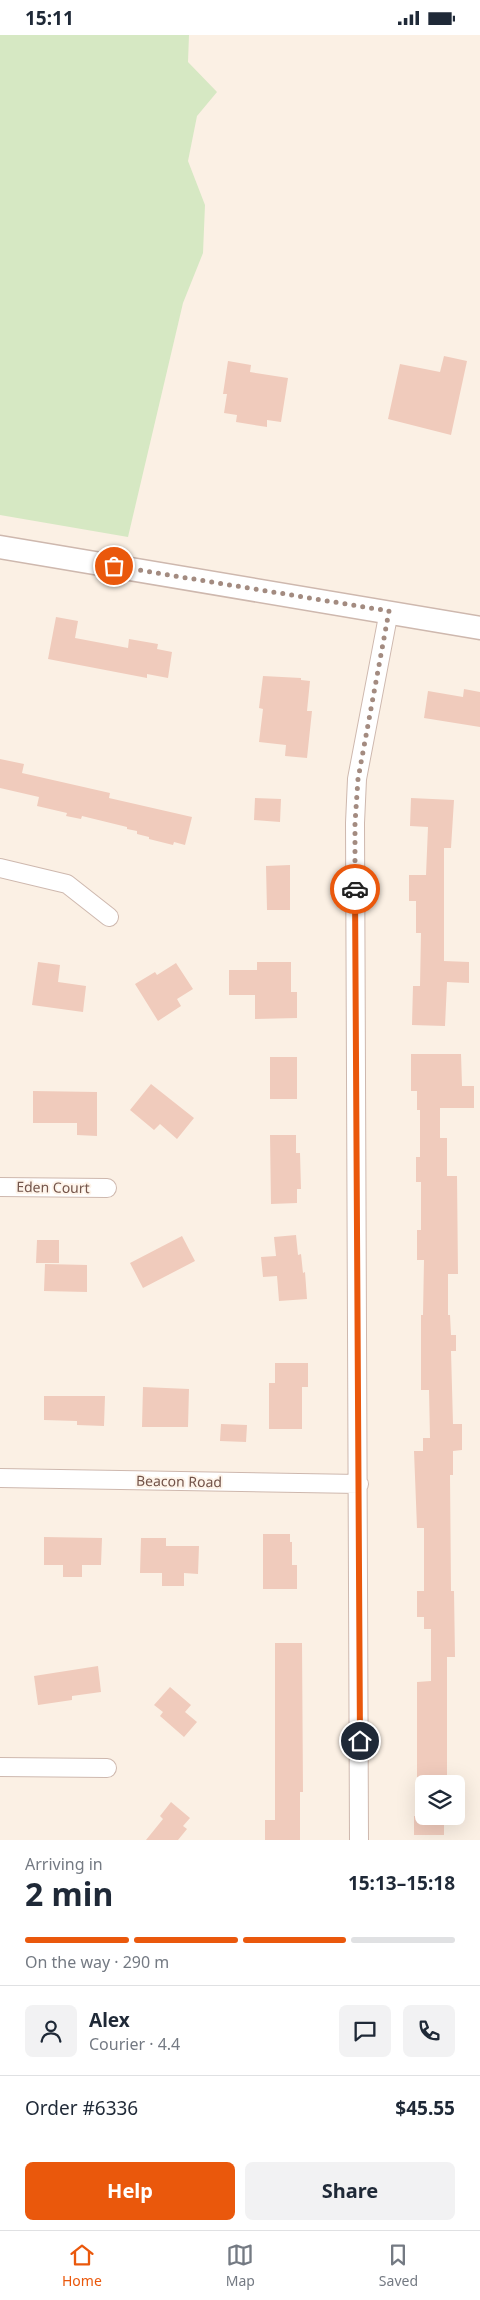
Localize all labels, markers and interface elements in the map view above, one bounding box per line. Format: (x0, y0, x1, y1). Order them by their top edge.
text: 15:11 (25, 5, 74, 31)
pin (93, 545, 135, 587)
icon: bag (100, 552, 128, 580)
courier (330, 864, 380, 914)
icon: car (341, 875, 369, 903)
street label: Eden Court (16, 1177, 90, 1197)
street label: Beacon Road (136, 1471, 222, 1491)
pin (339, 1720, 381, 1762)
icon: home (346, 1727, 374, 1755)
map controls (415, 1775, 465, 1825)
button: layers (415, 1775, 465, 1825)
text: Arriving in (25, 1853, 103, 1875)
text: 15:13–15:18 (348, 1870, 455, 1896)
text: 2 min (25, 1872, 113, 1915)
text: On the way · 290 m (25, 1951, 169, 1973)
button: person (25, 2005, 77, 2057)
button: chat (339, 2005, 391, 2057)
button: phone (403, 2005, 455, 2057)
text: Alex (89, 2007, 130, 2033)
text: Courier · 4.4 (89, 2033, 180, 2055)
text: Order #6336 (25, 2095, 138, 2121)
text: $45.55 (395, 2095, 455, 2121)
button: Help (25, 2162, 235, 2220)
button: Share (245, 2162, 455, 2220)
tab: Home (62, 2241, 102, 2290)
tab: Map (226, 2241, 255, 2290)
tab: Saved (379, 2241, 418, 2290)

